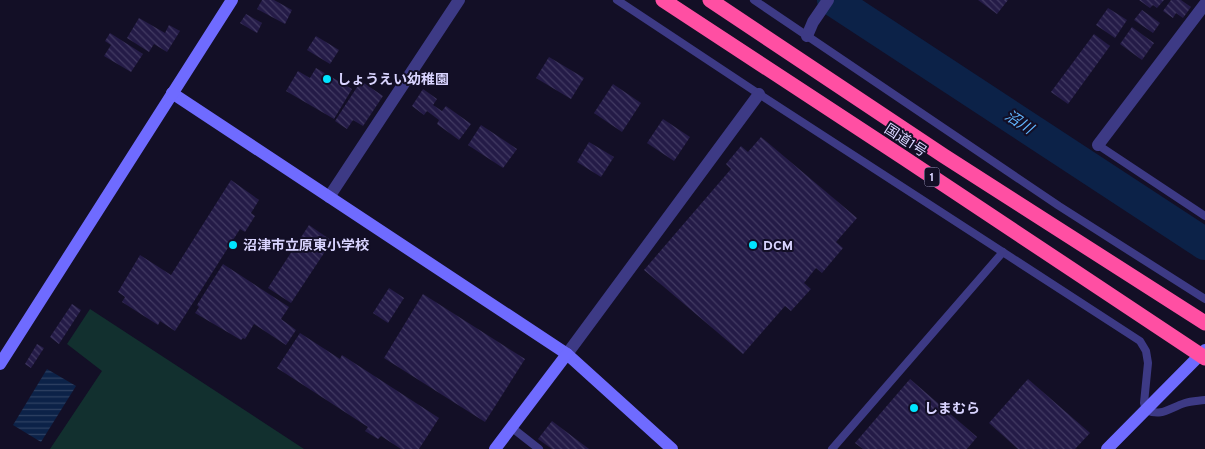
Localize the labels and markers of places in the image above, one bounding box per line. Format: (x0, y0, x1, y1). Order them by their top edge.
place label: しょうえい幼稚園 (337, 71, 449, 89)
marker: しょうえい幼稚園 (321, 73, 333, 85)
place label: 沼津市立原東小学校 (243, 238, 369, 255)
place label: DCM (763, 238, 793, 255)
marker: 沼津市立原東小学校 (227, 239, 239, 251)
marker: DCM (747, 239, 759, 251)
place label: しまむら (924, 401, 980, 418)
marker: しまむら (908, 402, 920, 414)

